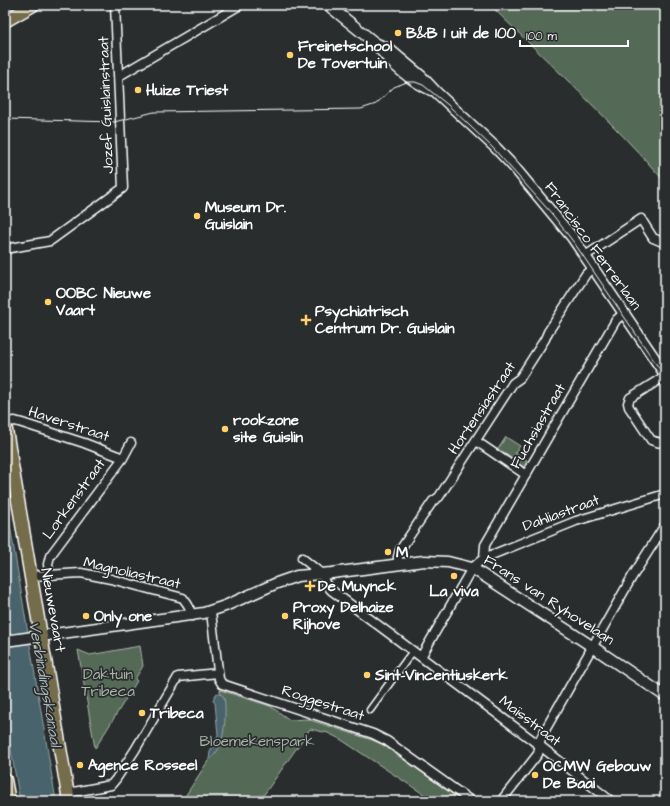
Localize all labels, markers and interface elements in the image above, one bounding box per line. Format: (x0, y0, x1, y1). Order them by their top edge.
scale bar (520, 22, 628, 48)
place label: B&B 1 uit de 100 (406, 23, 516, 44)
marker: B&B 1 uit de 100 (393, 28, 403, 38)
text: 100 m (526, 28, 557, 45)
street label: Jozef Guislainstraat (93, 36, 119, 174)
place label: Freinetschool De Tovertuin (298, 36, 393, 74)
marker: Freinetschool De Tovertuin (285, 50, 295, 60)
place label: Huize Triest (146, 80, 229, 101)
marker: Huize Triest (133, 85, 143, 95)
street label: Francisco Ferrerlaan (539, 178, 647, 315)
place label: Museum Dr. Guislain (205, 197, 286, 235)
marker: Museum Dr. Guislain (192, 211, 202, 221)
place label: OOBC Nieuwe Vaart (55, 283, 151, 321)
marker: OOBC Nieuwe Vaart (43, 297, 53, 307)
place label: Psychiatrisch Centrum Dr. Guislain (315, 301, 455, 339)
marker: Psychiatrisch Centrum Dr. Guislain (300, 314, 312, 326)
street label: Hortensiastraat (443, 357, 521, 459)
street label: Fuchsiastraat (505, 379, 571, 473)
street label: Haverstraat (26, 401, 112, 447)
place label: rookzone site Guislin (233, 410, 303, 448)
marker: rookzone site Guislin (220, 424, 230, 434)
street label: Lorkenstraat (38, 454, 110, 544)
street label: Dahliastraat (520, 489, 602, 537)
place label: M (396, 542, 409, 563)
marker: M (383, 547, 393, 557)
street label: Frans van Ryhovelaan (479, 550, 619, 651)
street label: Magnoliastraat (81, 552, 183, 595)
street label: Nieuwevaart (35, 566, 71, 654)
marker: La viva (449, 571, 459, 581)
place label: De Muynck (318, 576, 397, 598)
marker: De Muynck (305, 581, 315, 591)
place label: La viva (429, 581, 479, 602)
place label: Proxy Delhaize Rijhove (293, 597, 394, 635)
place label: Only one (94, 606, 152, 628)
marker: Only one (81, 611, 91, 621)
marker: Proxy Delhaize Rijhove (280, 611, 290, 621)
water label: Verbindingskanaal (22, 620, 67, 751)
park label: Daktuin Tribeca (81, 664, 135, 702)
place label: Sint-Vincentiuskerk (374, 665, 509, 686)
marker: Sint-Vincentiuskerk (362, 670, 372, 680)
street label: Roggestraat (279, 680, 367, 727)
street label: Maïsstraat (495, 691, 565, 751)
place label: Tribeca (149, 703, 204, 724)
marker: Tribeca (137, 708, 147, 718)
park label: Bloemekenspark (199, 731, 315, 752)
place label: Agence Rosseel (88, 755, 198, 778)
place label: OCMW Gebouw De Baai (543, 756, 651, 794)
marker: Agence Rosseel (75, 760, 85, 770)
marker: OCMW Gebouw De Baai (530, 770, 540, 780)

